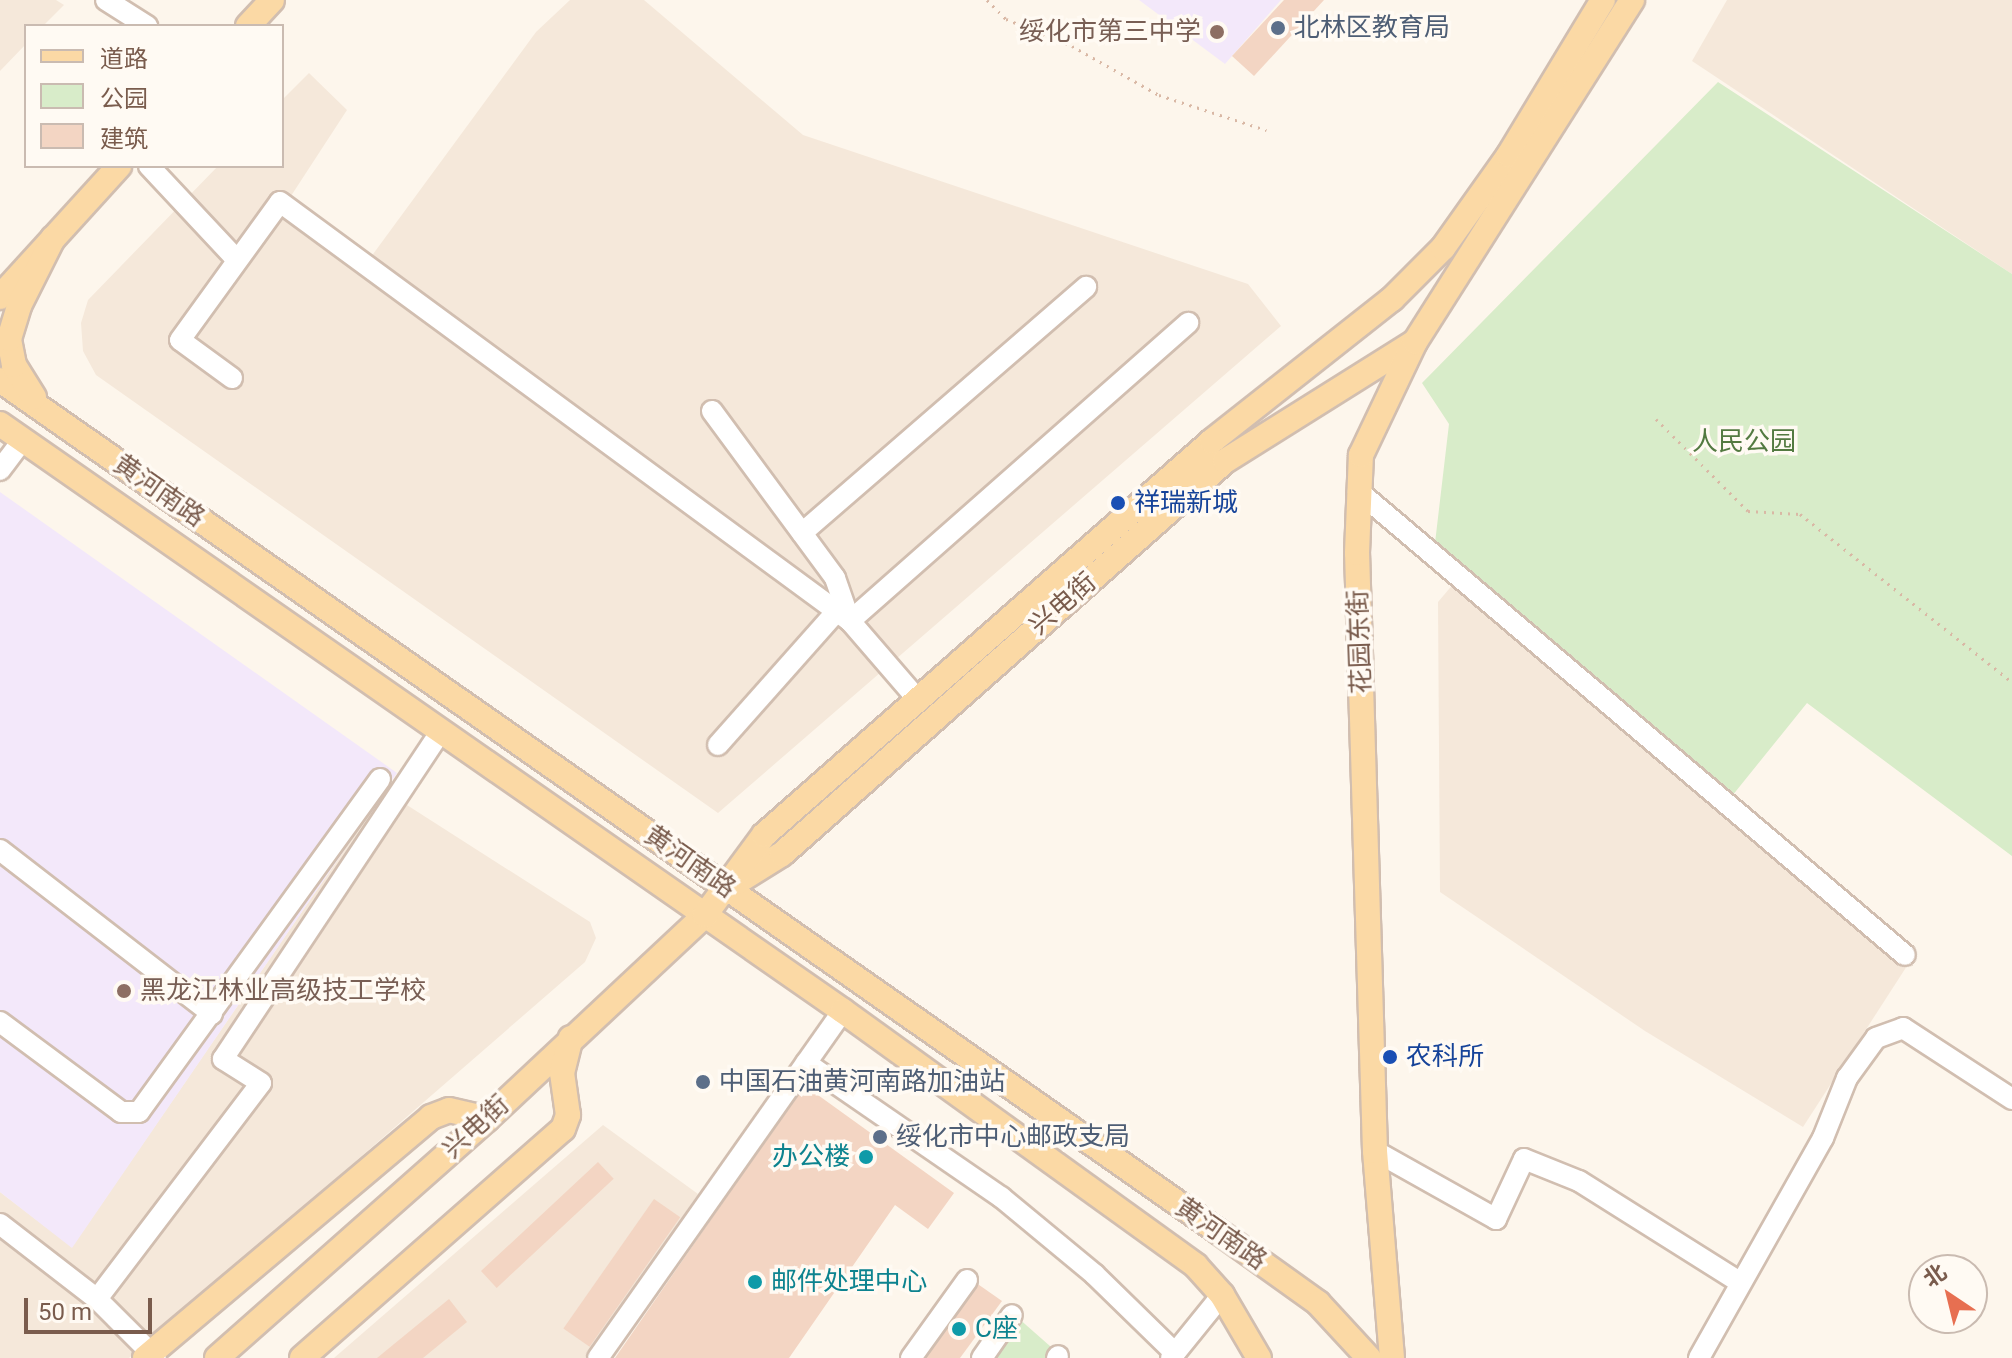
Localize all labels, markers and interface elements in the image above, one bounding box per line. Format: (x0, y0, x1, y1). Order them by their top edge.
place label: 北林区教育局 (1294, 12, 1450, 44)
place label: 绥化市第三中学 (1019, 16, 1201, 48)
marker: 北林区教育局 (1269, 19, 1287, 37)
marker: 绥化市第三中学 (1208, 23, 1226, 41)
legend (24, 24, 284, 168)
text: 道路 (100, 45, 148, 73)
text: 公园 (100, 85, 148, 113)
text: 建筑 (100, 125, 148, 153)
park label: 人民公园 (1692, 426, 1796, 458)
street label: 黄河南路 (107, 448, 211, 534)
place label: 祥瑞新城 (1134, 487, 1238, 519)
marker: 祥瑞新城 (1109, 494, 1127, 512)
street label: 兴电街 (1023, 567, 1103, 641)
street label: 花园东街 (1343, 589, 1377, 695)
street label: 黄河南路 (638, 819, 742, 905)
place label: 黑龙江林业高级技工学校 (140, 975, 426, 1007)
marker: 黑龙江林业高级技工学校 (115, 982, 133, 1000)
place label: 农科所 (1406, 1041, 1484, 1073)
marker: 农科所 (1381, 1048, 1399, 1066)
place label: 中国石油黄河南路加油站 (719, 1066, 1005, 1098)
marker: 中国石油黄河南路加油站 (694, 1073, 712, 1091)
street label: 兴电街 (437, 1089, 515, 1165)
place label: 绥化市中心邮政支局 (896, 1121, 1130, 1153)
marker: 绥化市中心邮政支局 (871, 1128, 889, 1146)
place label: 办公楼 (772, 1141, 850, 1173)
marker: 办公楼 (857, 1148, 875, 1166)
street label: 黄河南路 (1169, 1191, 1273, 1277)
north arrow (1908, 1254, 1988, 1334)
text: 北 (1919, 1259, 1951, 1292)
place label: 邮件处理中心 (771, 1266, 927, 1298)
marker: 邮件处理中心 (746, 1273, 764, 1291)
scale bar (28, 1282, 156, 1332)
text: 50 m (38, 1298, 92, 1326)
place label: C座 (975, 1313, 1018, 1345)
marker: C座 (950, 1320, 968, 1338)

